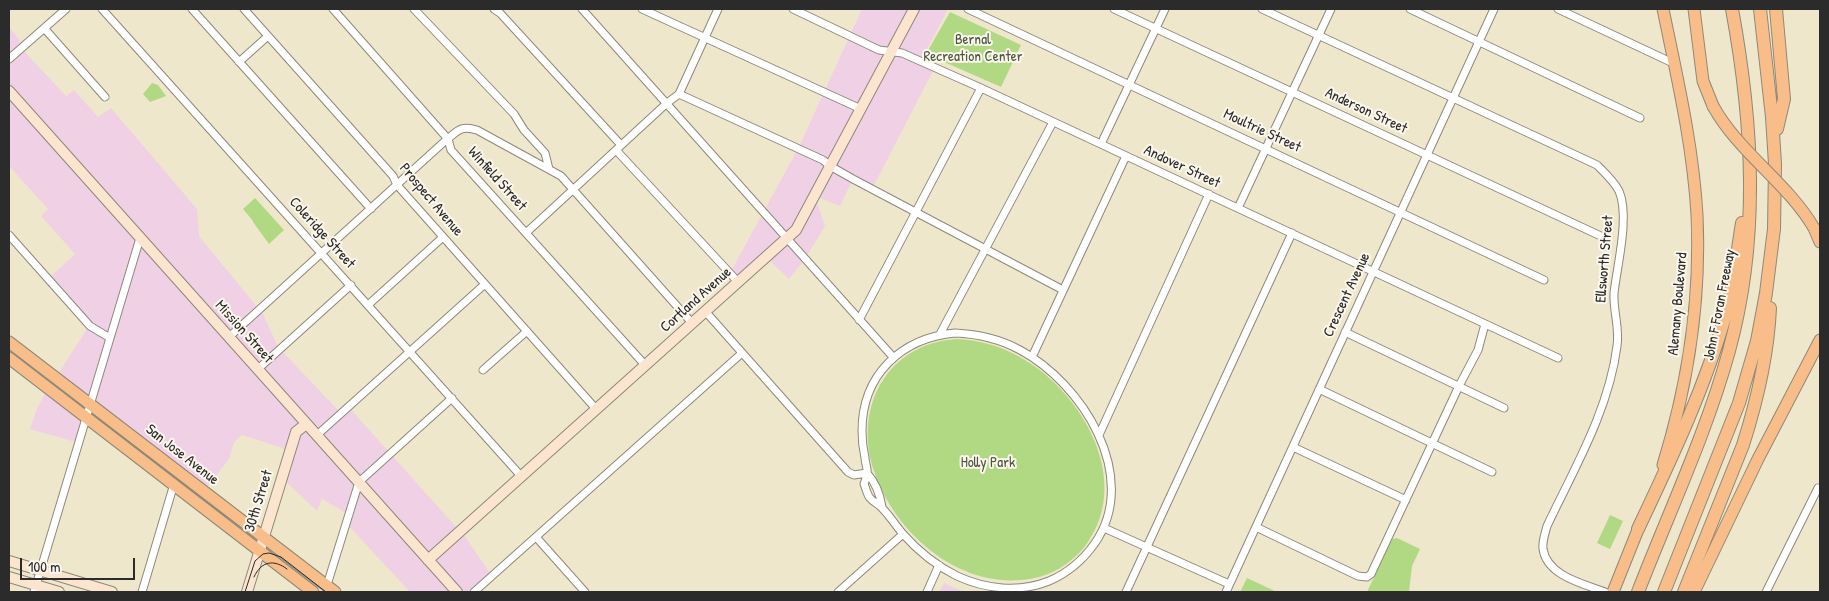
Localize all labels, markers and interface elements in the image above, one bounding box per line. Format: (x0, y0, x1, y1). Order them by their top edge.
park label: Bernal Recreation Center (924, 31, 1022, 66)
street label: Anderson Street (1322, 84, 1410, 138)
street label: Moultrie Street (1220, 105, 1304, 157)
street label: Andover Street (1141, 141, 1223, 193)
street label: Winfield Street (464, 143, 530, 215)
street label: Prospect Avenue (395, 160, 467, 240)
street label: Coleridge Street (285, 193, 359, 273)
street label: Ellsworth Street (1592, 215, 1618, 303)
street label: John F Foran Freeway (1700, 248, 1740, 362)
street label: Crescent Avenue (1320, 250, 1374, 340)
street label: Alemany Boulevard (1665, 252, 1691, 356)
street label: Cortland Avenue (657, 263, 735, 337)
street label: Mission Street (211, 297, 277, 367)
street label: San Jose Avenue (142, 421, 222, 489)
park label: Holly Park (961, 454, 1015, 472)
street label: 30th Street (241, 468, 277, 534)
scale bar (22, 548, 138, 580)
text: 100 m (28, 556, 61, 577)

